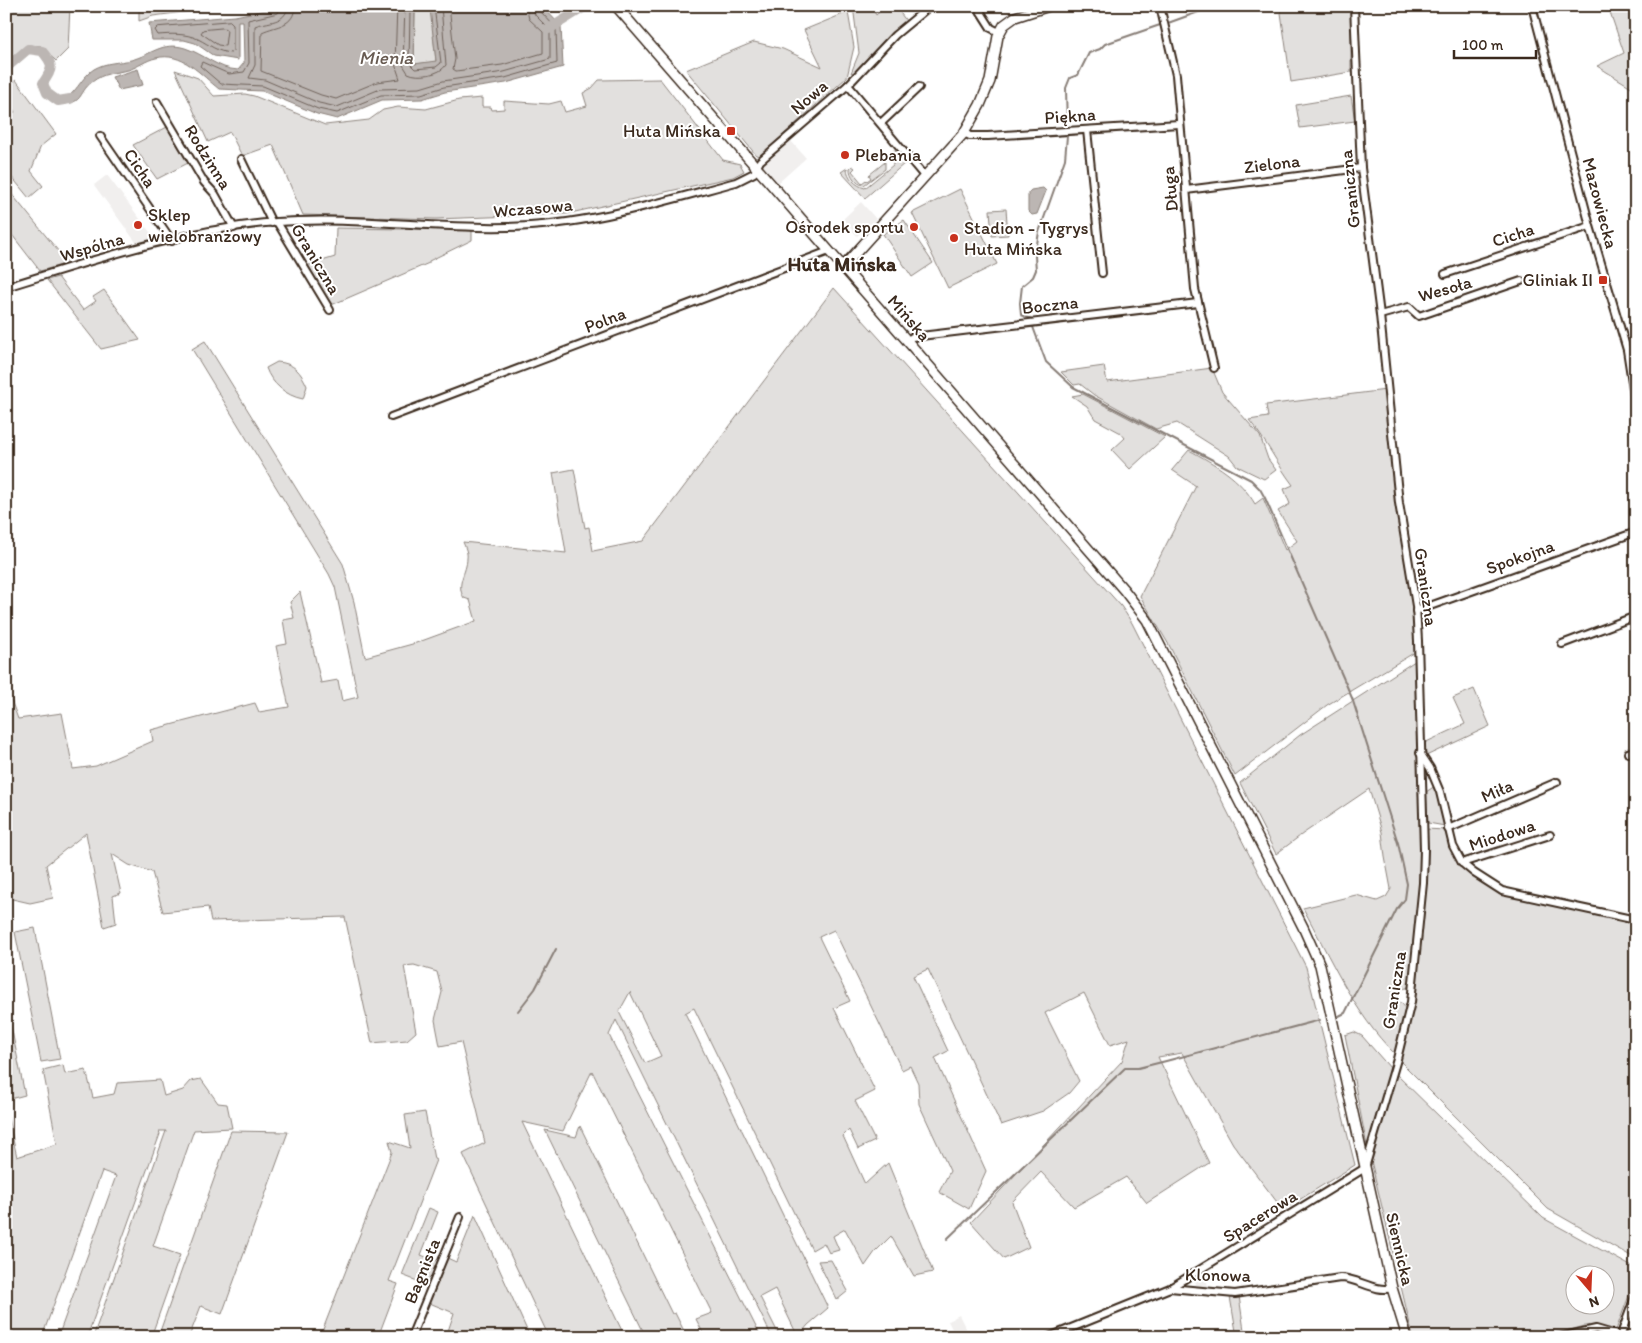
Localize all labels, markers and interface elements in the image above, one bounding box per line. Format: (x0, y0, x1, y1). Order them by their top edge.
scale bar (1454, 28, 1537, 60)
text: 100 m (1462, 36, 1504, 54)
water label: Mienia (359, 46, 413, 69)
street label: Nowa (786, 75, 832, 119)
street label: Piękna (1044, 103, 1096, 129)
street label: Rodzinna (179, 120, 237, 194)
place label: Huta Mińska (623, 120, 722, 142)
marker: Huta Mińska (725, 125, 737, 137)
street label: Cicha (119, 144, 161, 192)
place label: Plebania (855, 144, 922, 166)
street label: Graniczna (1335, 148, 1365, 229)
marker: Plebania (839, 149, 851, 161)
street label: Zielona (1243, 150, 1302, 178)
street label: Mazowiecka (1577, 155, 1623, 251)
street label: Długa (1157, 165, 1183, 212)
street label: Wczasowa (492, 194, 574, 222)
place label: Sklep wielobranżowy (148, 204, 262, 247)
place label: Ośrodek sportu (785, 216, 904, 238)
place label: Stadion - Tygrys Huta Mińska (964, 217, 1089, 260)
street label: Cicha (1489, 218, 1537, 252)
marker: Sklep wielobranżowy (132, 219, 144, 231)
street label: Graniczna (286, 220, 346, 299)
marker: Ośrodek sportu (908, 221, 920, 233)
street label: Wspólna (57, 227, 127, 267)
marker: Stadion - Tygrys Huta Mińska (948, 232, 960, 244)
district label: Huta Mińska (788, 252, 897, 276)
place label: Gliniak II (1523, 269, 1593, 291)
street label: Wesoła (1416, 271, 1475, 307)
marker: Gliniak II (1597, 274, 1609, 286)
street label: Mińska (883, 290, 935, 346)
street label: Boczna (1021, 291, 1079, 319)
street label: Polna (581, 302, 629, 338)
street label: Spokojna (1483, 534, 1558, 580)
street label: Graniczna (1410, 546, 1442, 628)
street label: Miła (1478, 774, 1517, 808)
street label: Miodowa (1466, 814, 1539, 856)
street label: Graniczna (1377, 949, 1411, 1031)
street label: Spacerowa (1219, 1184, 1302, 1247)
street label: Siennicka (1381, 1210, 1419, 1288)
street label: Bagnista (399, 1234, 445, 1307)
street label: Klonowa (1185, 1263, 1252, 1287)
north arrow (1564, 1266, 1614, 1316)
text: N (1587, 1292, 1601, 1311)

